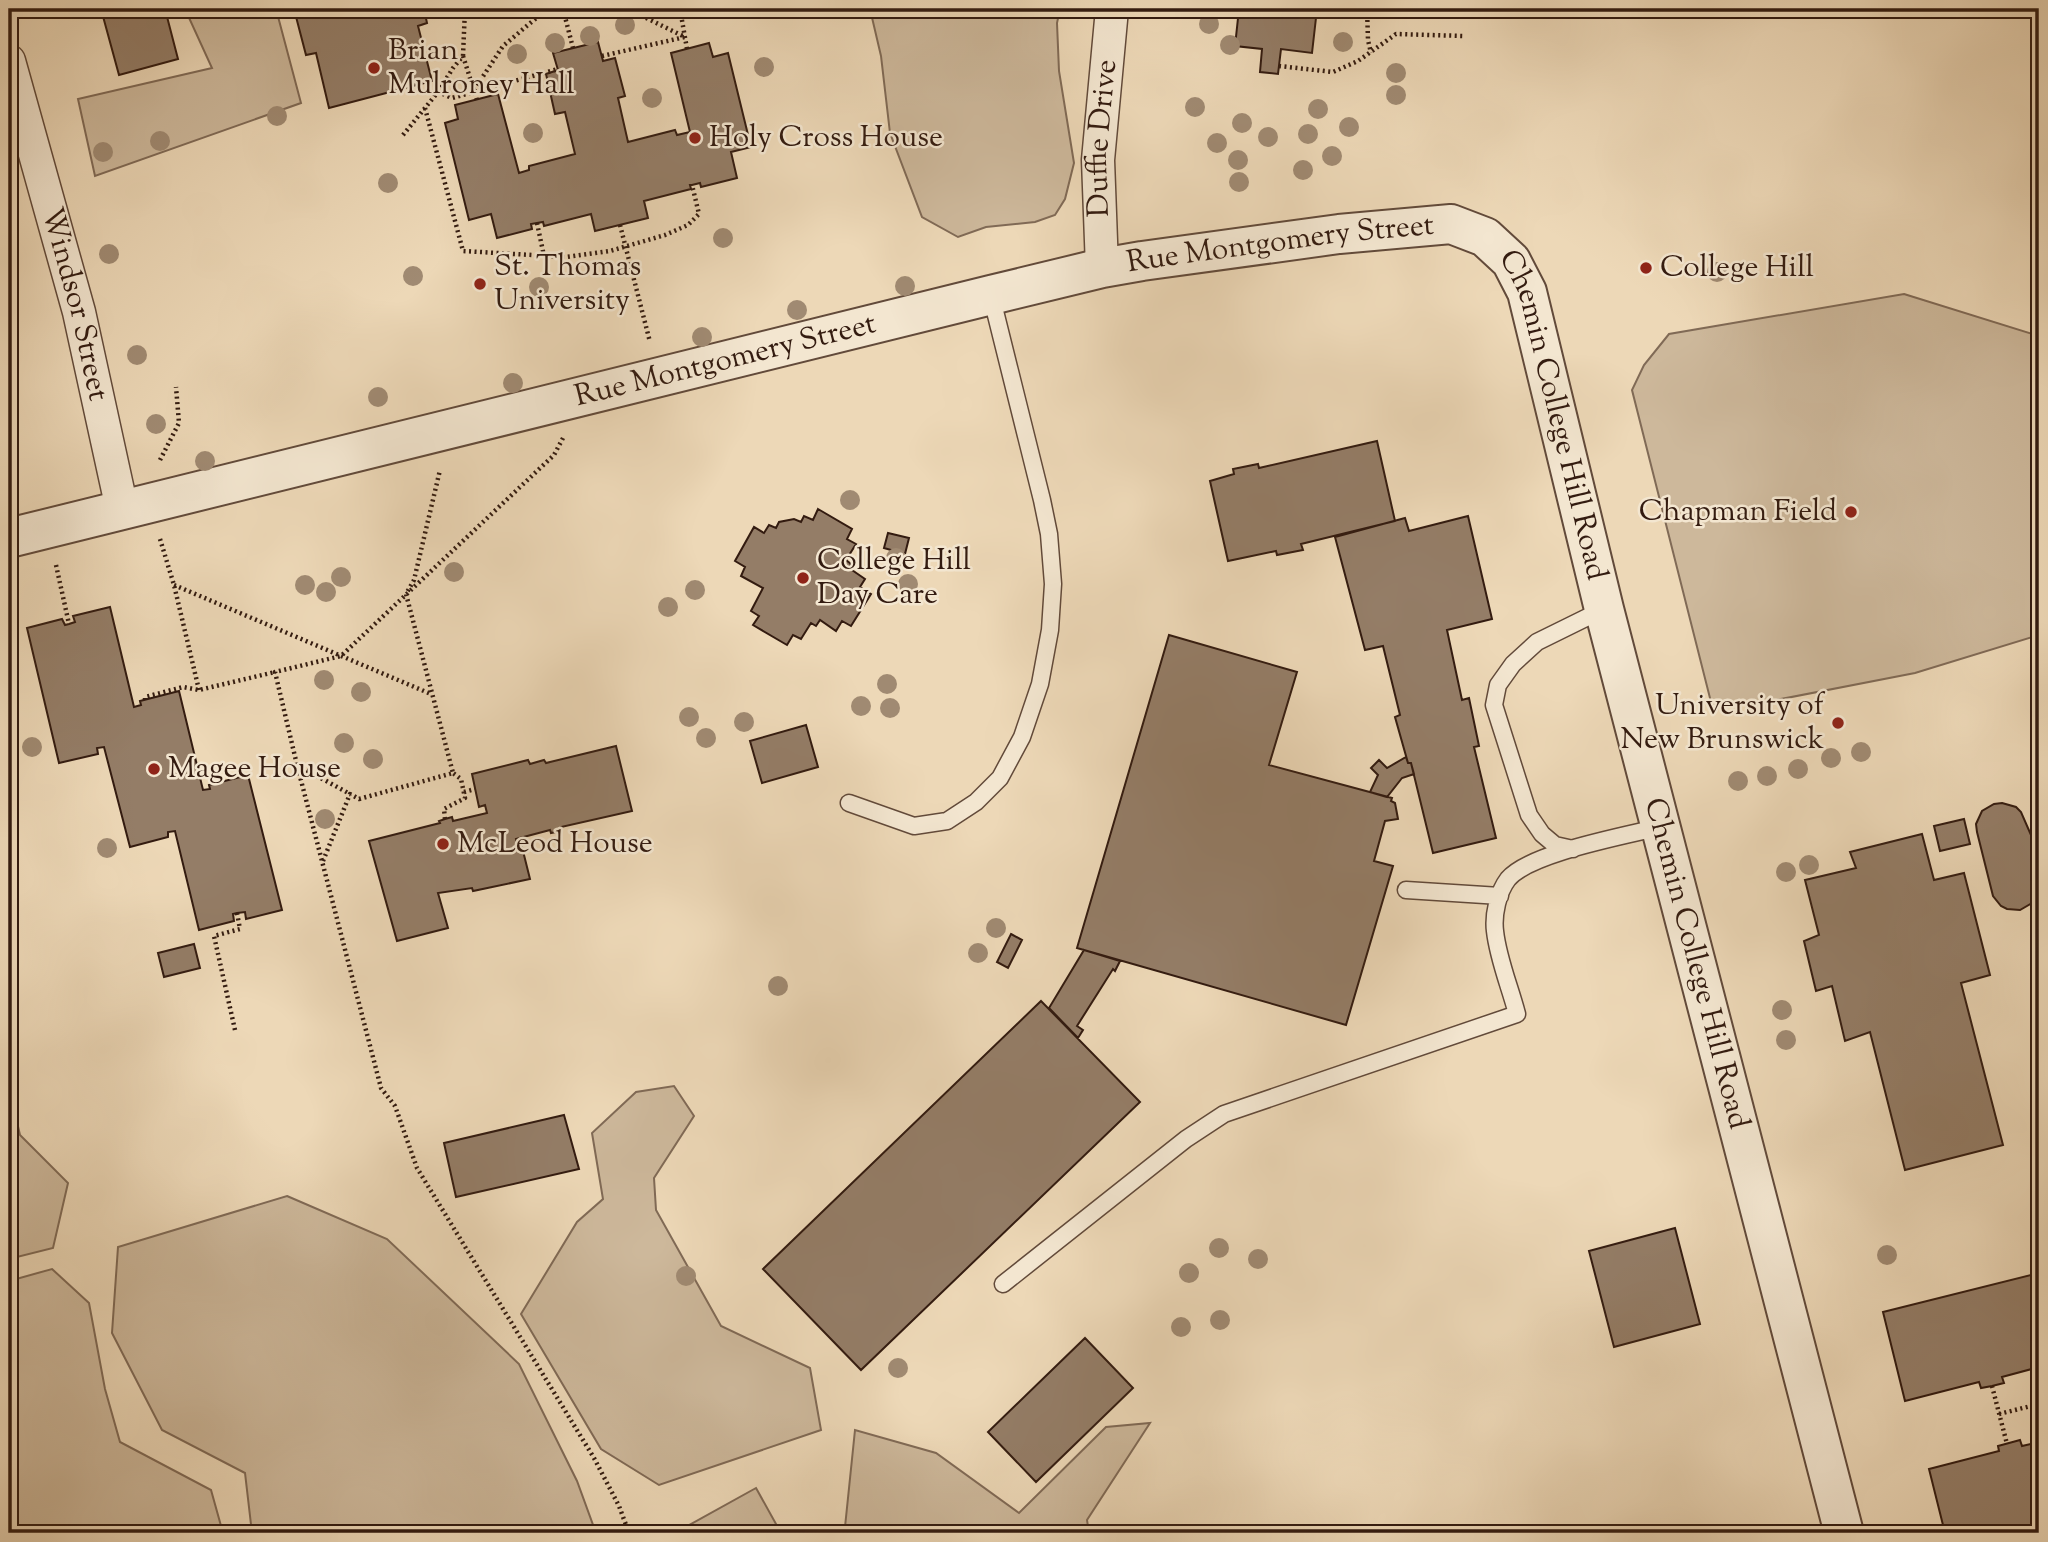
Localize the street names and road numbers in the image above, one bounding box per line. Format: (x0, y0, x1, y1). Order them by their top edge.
street label: Duffie Drive (1076, 58, 1129, 218)
street label: Windsor Street (29, 203, 119, 405)
street label: Rue Montgomery Street (1124, 204, 1436, 285)
street label: Chemin College Hill Road (1487, 242, 1618, 585)
street label: Rue Montgomery Street (570, 303, 881, 419)
street label: Chemin College Hill Road (1632, 793, 1760, 1134)

